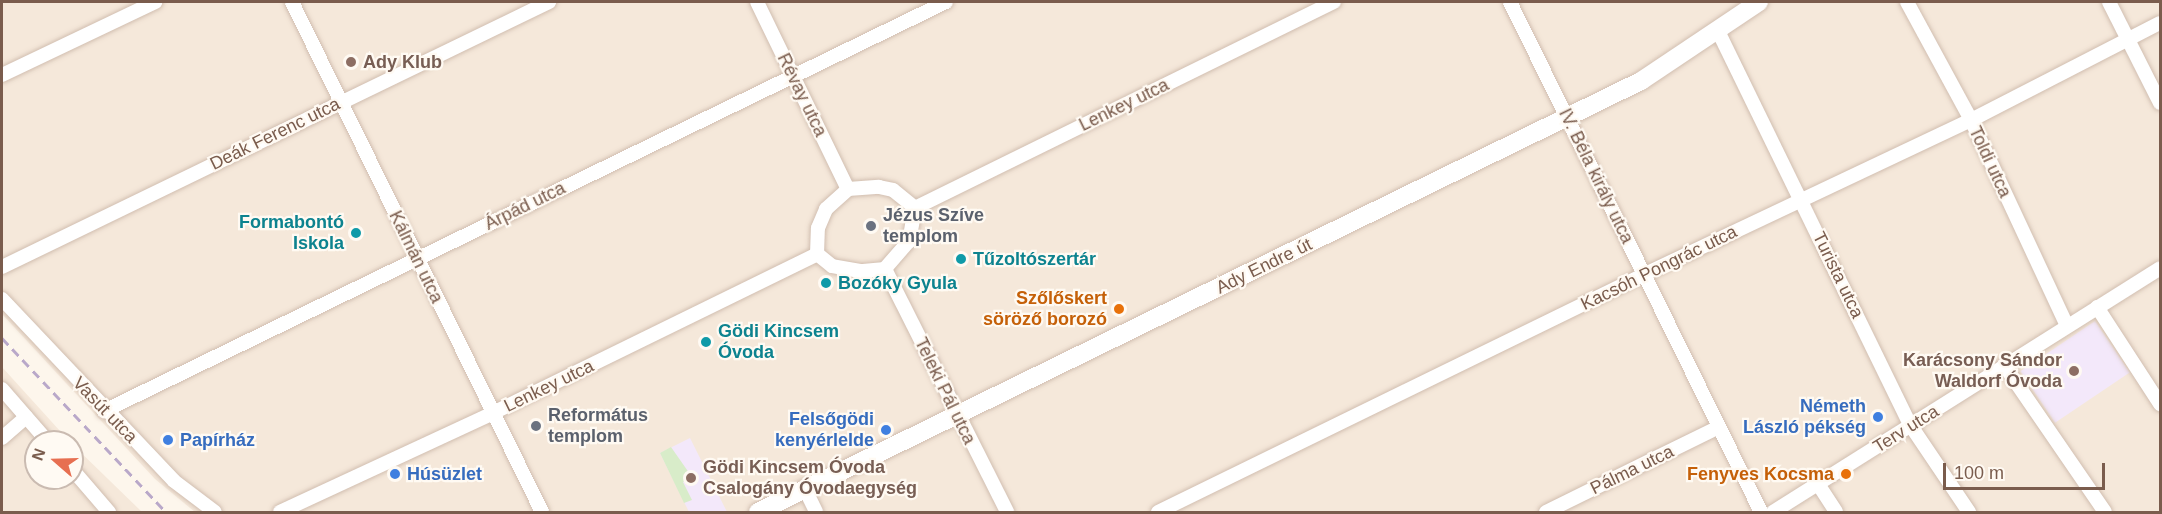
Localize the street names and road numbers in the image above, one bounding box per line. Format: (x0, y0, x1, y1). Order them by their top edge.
street label: Révay utca (773, 50, 831, 140)
street label: Lenkey utca (1076, 74, 1172, 136)
street label: Deák Ferenc utca (206, 93, 344, 175)
street label: IV. Béla király utca (1554, 105, 1638, 247)
street label: Toldi utca (1964, 123, 2016, 201)
street label: Árpád utca (481, 177, 569, 235)
street label: Kálmán utca (384, 207, 448, 307)
street label: Kacsóh Pongrác utca (1577, 221, 1741, 315)
street label: Turista utca (1808, 228, 1868, 322)
street label: Ady Endre út (1213, 233, 1315, 299)
street label: Teleki Pál utca (910, 334, 980, 448)
street label: Lenkey utca (501, 355, 597, 417)
street label: Vasút utca (68, 372, 142, 448)
street label: Terv utca (1869, 400, 1943, 458)
street label: Pálma utca (1587, 441, 1677, 499)

